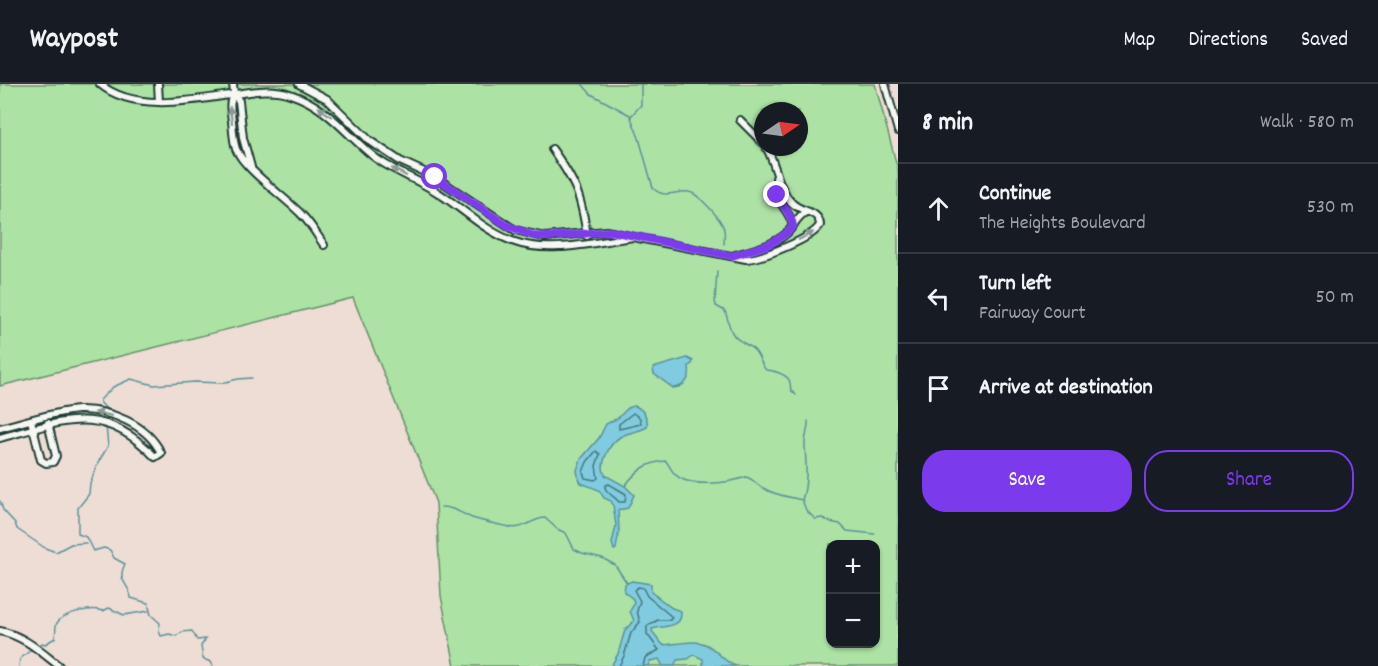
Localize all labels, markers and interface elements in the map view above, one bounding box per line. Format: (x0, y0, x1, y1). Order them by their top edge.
text: Waypost (30, 21, 118, 61)
text: Map (1124, 26, 1155, 56)
text: Directions (1188, 26, 1268, 56)
text: Saved (1301, 26, 1348, 56)
north arrow (754, 102, 808, 156)
one-way arrow (227, 105, 236, 124)
text: 8 min (922, 105, 973, 142)
one-way arrow (318, 106, 334, 118)
text: Walk · 580 m (1260, 109, 1354, 137)
route start (421, 163, 447, 189)
one-way arrow (390, 167, 407, 177)
text: Continue (979, 179, 1051, 210)
route end (763, 181, 789, 207)
icon: ahead (922, 192, 955, 225)
text: 530 m (1307, 194, 1354, 222)
text: The Heights Boulevard (979, 210, 1146, 238)
one-way arrow (798, 231, 815, 241)
text: Turn left (979, 269, 1051, 300)
icon: left (922, 282, 955, 315)
text: 50 m (1316, 284, 1354, 312)
text: Fairway Court (979, 300, 1086, 328)
icon: arrive (922, 372, 955, 405)
text: Arrive at destination (979, 373, 1153, 404)
one-way arrow (94, 408, 112, 418)
button: Save (922, 450, 1132, 512)
button: Share (1144, 450, 1354, 512)
map controls (826, 540, 880, 648)
button: + (826, 540, 880, 594)
button: − (826, 594, 880, 648)

